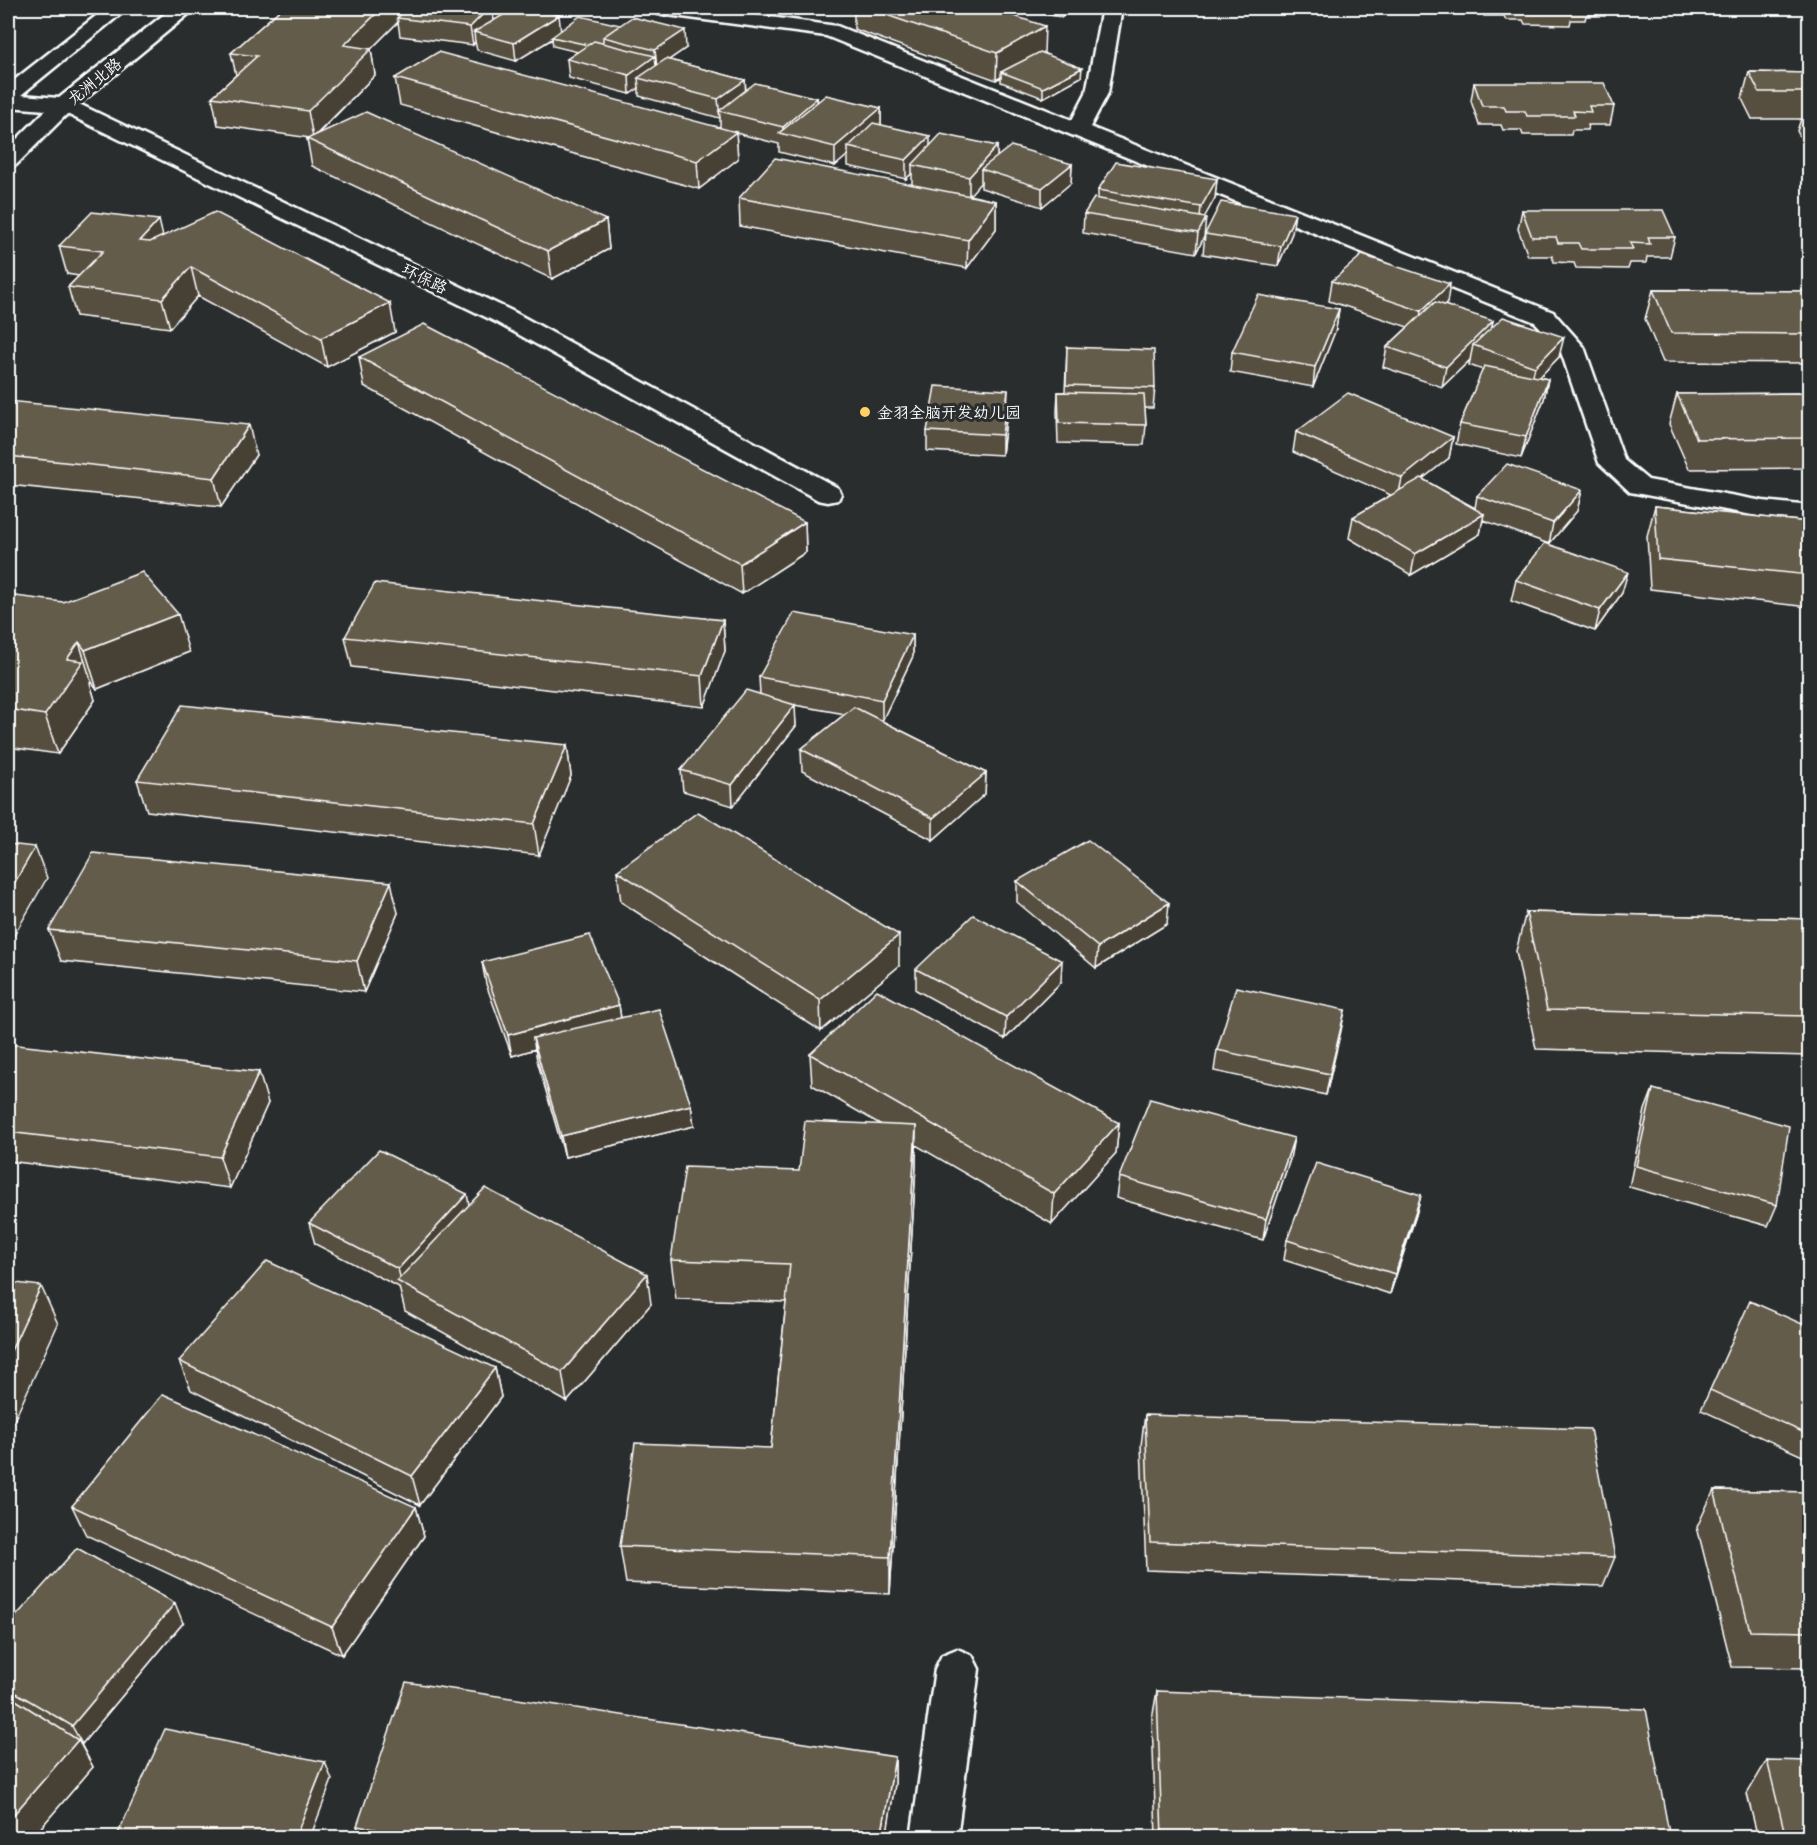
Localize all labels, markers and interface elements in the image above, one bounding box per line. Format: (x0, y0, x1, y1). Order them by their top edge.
street label: 龙洲北路 (62, 52, 126, 110)
street label: 环保路 (399, 258, 451, 298)
place label: 金羽全脑开发幼儿园 (877, 401, 1021, 423)
marker: 金羽全脑开发幼儿园 (858, 405, 872, 419)

